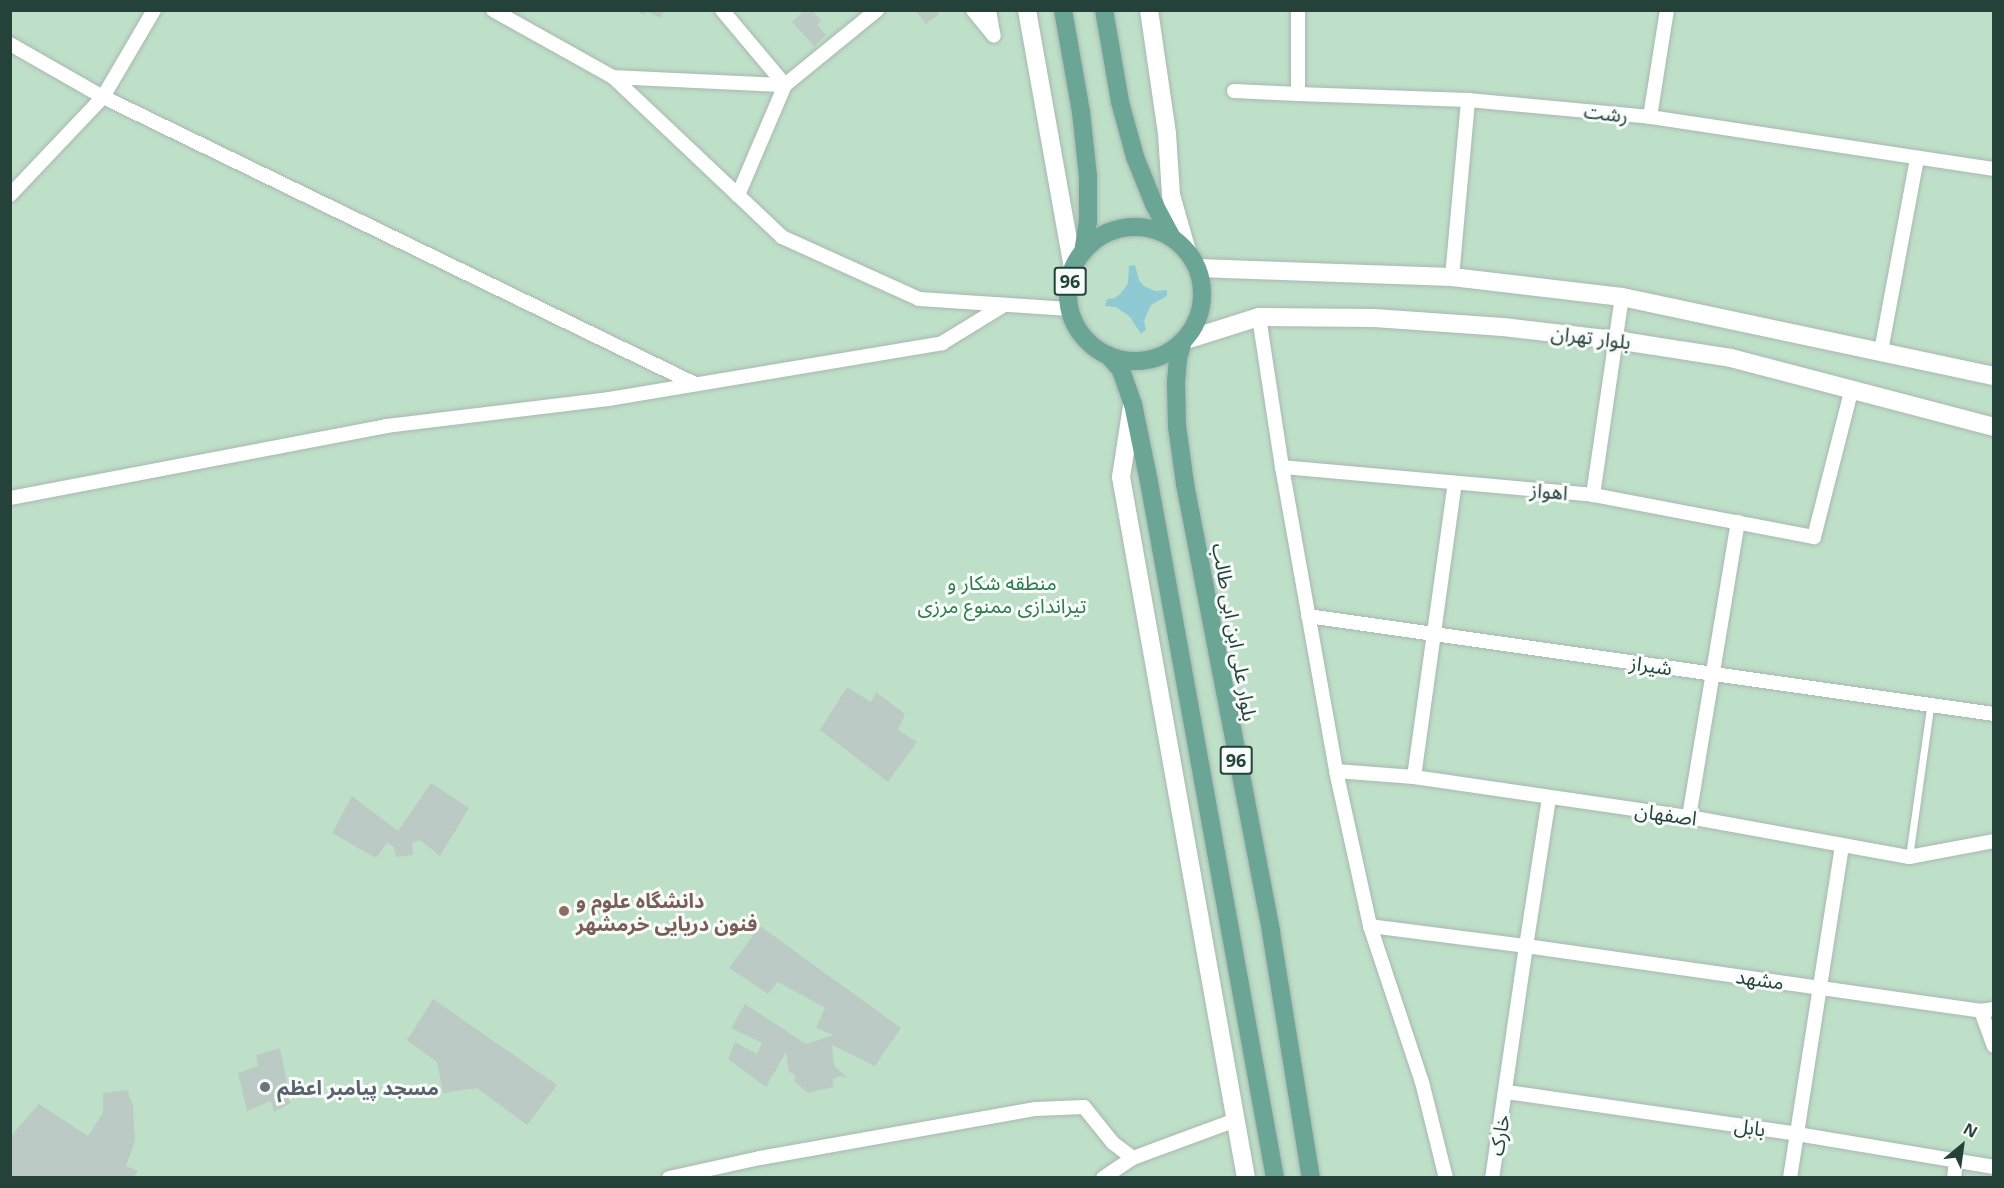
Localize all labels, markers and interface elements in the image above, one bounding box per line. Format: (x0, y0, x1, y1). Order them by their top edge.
street label: رشت (1583, 99, 1629, 127)
road number: 96 (1054, 266, 1086, 296)
street label: بلوار تهران (1550, 320, 1632, 354)
street label: اهواز (1529, 477, 1569, 505)
street label: بلوار علی ابن ابی طالب (1208, 541, 1262, 723)
park label: منطقه شکار و تیراندازی ممنوع مرزی (918, 570, 1086, 617)
street label: شیراز (1628, 650, 1674, 680)
road number: 96 (1220, 745, 1252, 775)
street label: اصفهان (1633, 798, 1699, 830)
place label: دانشگاه علوم و فنون دریایی خرمشهر (576, 888, 757, 935)
marker: دانشگاه علوم و فنون دریایی خرمشهر (557, 904, 571, 918)
street label: مشهد (1734, 964, 1786, 994)
place label: مسجد پیامبر اعظم (277, 1075, 439, 1099)
marker: مسجد پیامبر اعظم (258, 1080, 272, 1094)
street label: خارک (1484, 1112, 1514, 1158)
street label: بابل (1733, 1113, 1767, 1141)
north arrow (1932, 1116, 1992, 1176)
text: N (1960, 1117, 1982, 1143)

